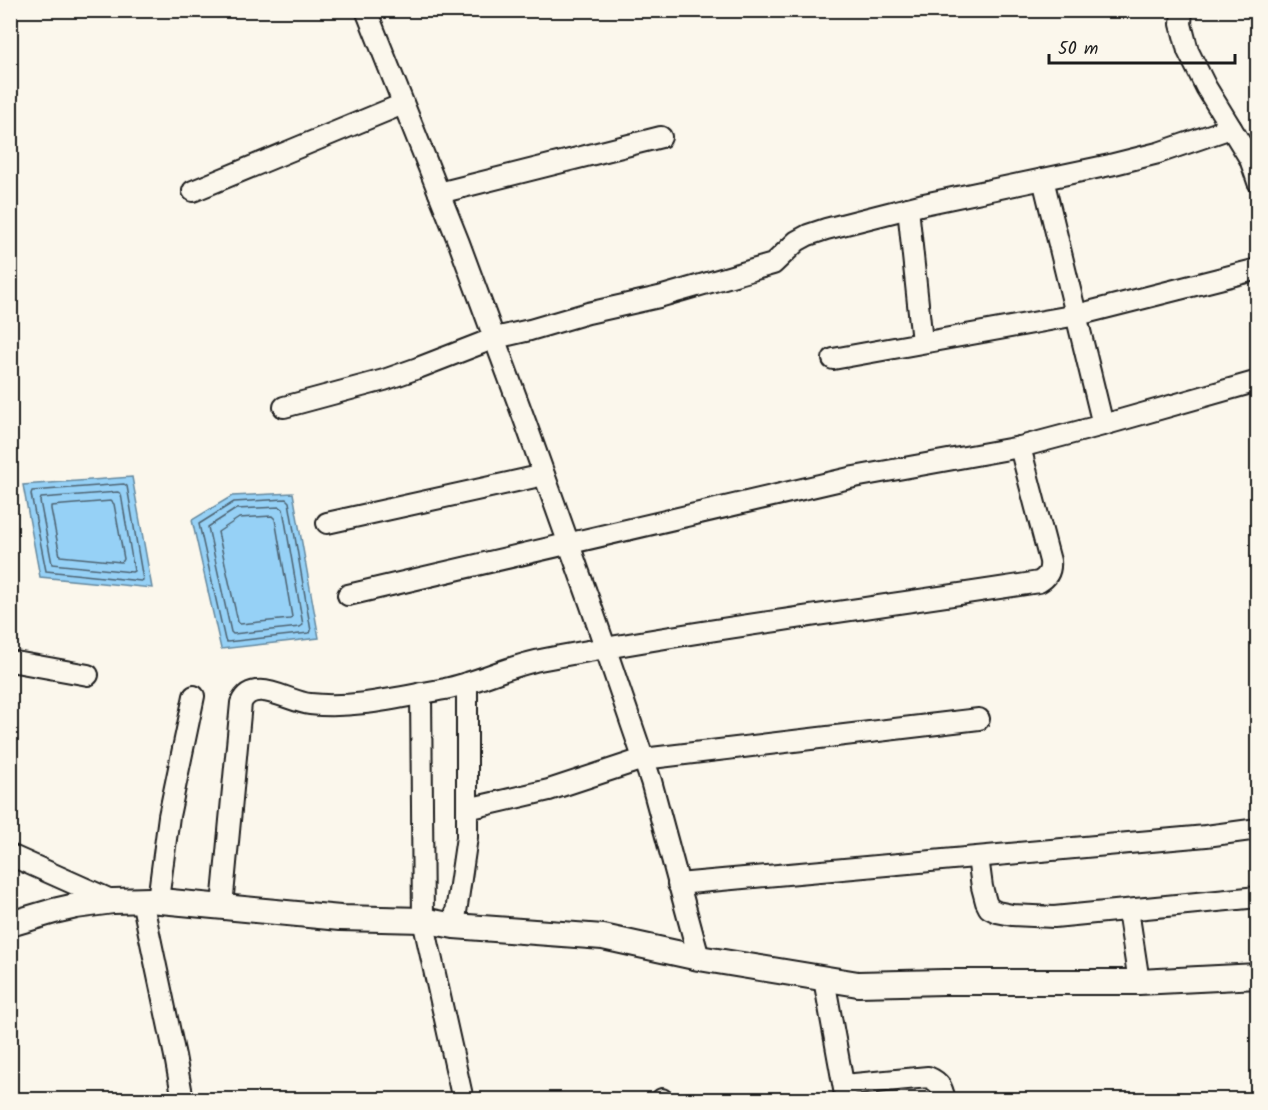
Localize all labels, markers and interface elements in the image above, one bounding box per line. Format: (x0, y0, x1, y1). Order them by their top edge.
scale bar (1049, 27, 1235, 65)
text: 50 m (1058, 35, 1098, 64)

